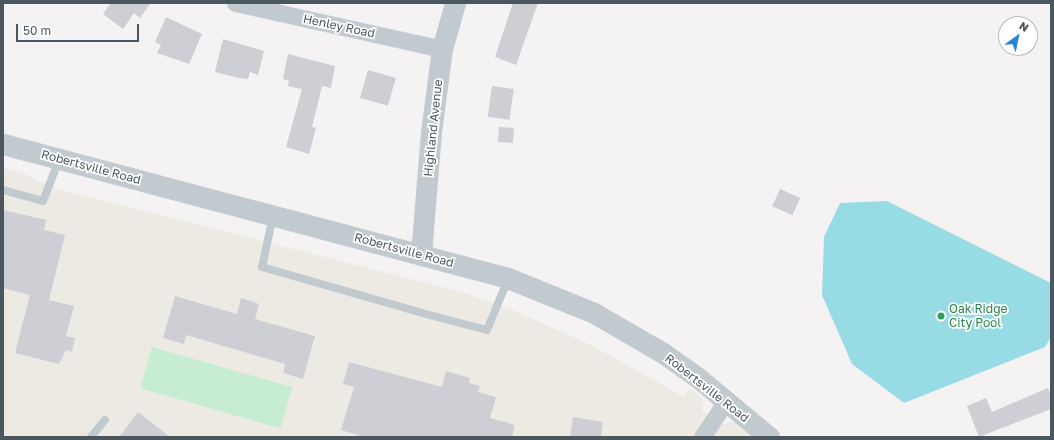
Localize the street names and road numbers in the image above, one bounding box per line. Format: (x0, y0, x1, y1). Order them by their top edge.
street label: Henley Road (302, 11, 376, 41)
street label: Highland Avenue (421, 79, 445, 177)
street label: Robertsville Road (40, 147, 142, 187)
street label: Robertsville Road (353, 230, 455, 270)
street label: Robertsville Road (662, 351, 752, 425)

